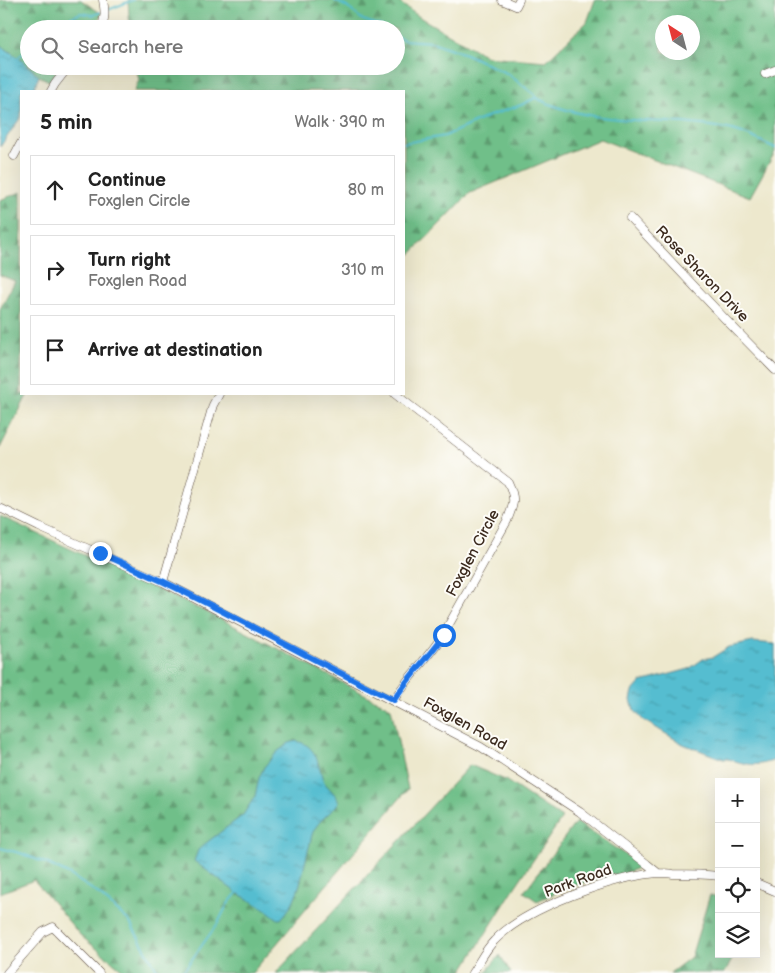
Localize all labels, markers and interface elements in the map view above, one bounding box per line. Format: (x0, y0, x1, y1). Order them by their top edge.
north arrow (655, 15, 700, 60)
search box (20, 20, 405, 75)
icon: search (38, 34, 66, 62)
text: Search here (78, 36, 183, 59)
text: 5 min (40, 110, 93, 135)
text: Walk · 390 m (294, 113, 385, 132)
text: Continue (88, 169, 166, 192)
icon: ahead (41, 176, 69, 204)
text: 80 m (348, 181, 384, 200)
text: Foxglen Circle (88, 192, 190, 211)
street label: Rose Sharon Drive (651, 222, 753, 326)
text: Turn right (88, 249, 171, 272)
icon: right (41, 256, 69, 284)
text: 310 m (341, 261, 384, 280)
text: Foxglen Road (88, 272, 187, 291)
icon: arrive (41, 336, 69, 364)
text: Arrive at destination (88, 339, 263, 362)
street label: Foxglen Circle (442, 506, 504, 600)
route end (89, 542, 112, 565)
route start (433, 624, 456, 647)
street label: Foxglen Road (420, 693, 510, 755)
map controls (715, 778, 760, 958)
button: + (715, 778, 760, 823)
button: − (715, 823, 760, 868)
street label: Park Road (542, 860, 614, 902)
button: locate (715, 868, 760, 913)
button: layers (715, 913, 760, 958)

